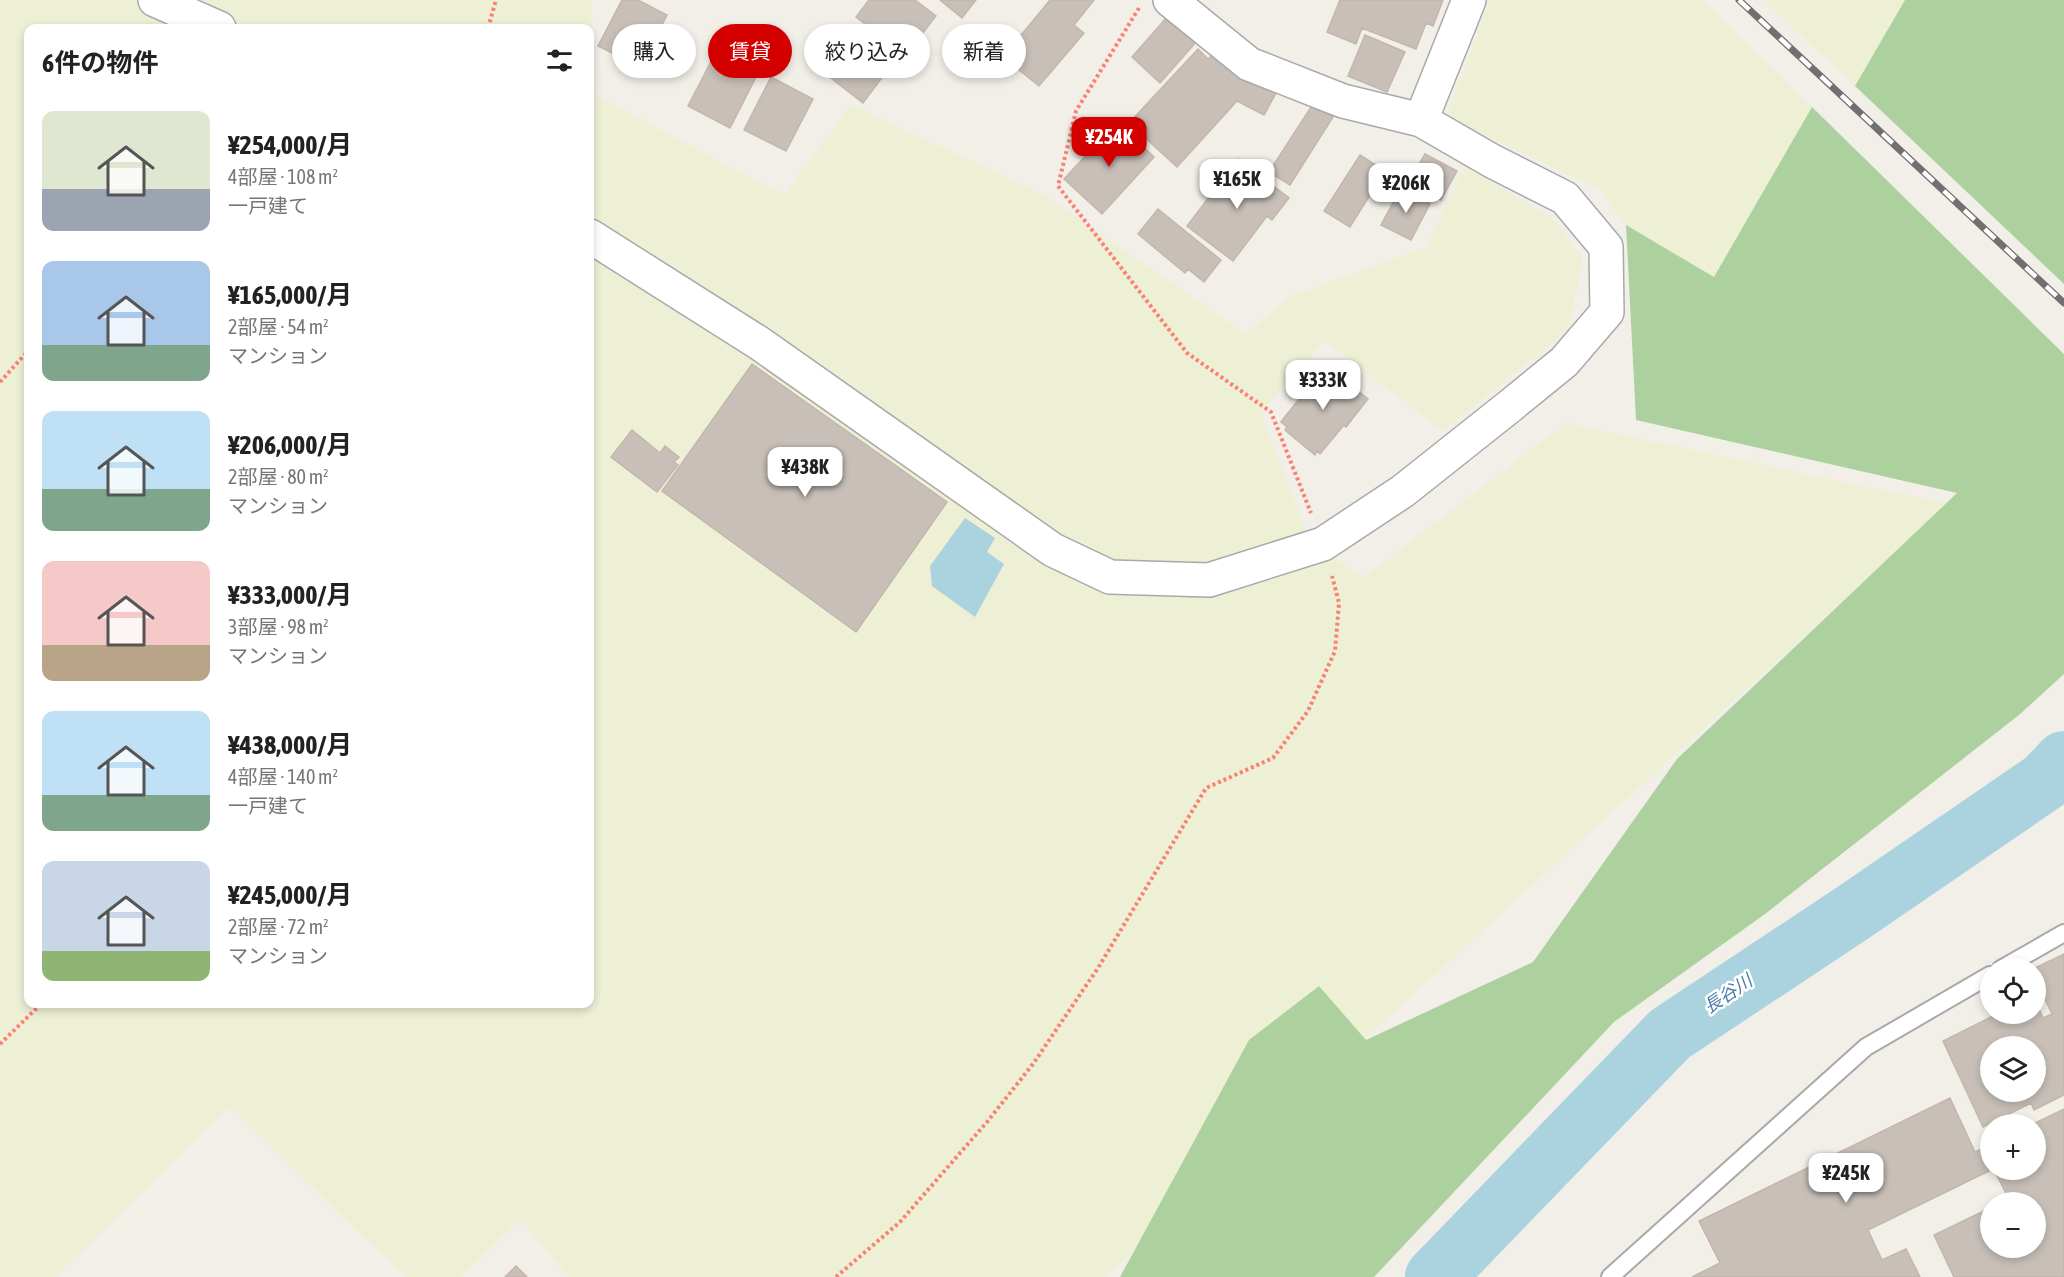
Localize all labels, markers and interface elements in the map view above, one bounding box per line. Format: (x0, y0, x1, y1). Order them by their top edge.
chip: 購入 (612, 24, 696, 78)
chip: 賃貸 (708, 24, 792, 78)
chip: 絞り込み (804, 24, 930, 78)
chip: 新着 (942, 24, 1026, 78)
icon: filters (543, 44, 576, 77)
text: 6件の物件 (42, 48, 158, 78)
pin: ¥254K (1067, 117, 1151, 168)
text: ¥254K (1086, 125, 1132, 148)
text: ¥254,000/月 (228, 130, 352, 160)
icon: home (90, 135, 162, 207)
pin: ¥165K (1195, 159, 1279, 210)
pin: ¥206K (1364, 163, 1448, 214)
text: 4部屋 · 108 m² (228, 165, 338, 188)
text: ¥165K (1214, 167, 1260, 190)
text: ¥206K (1383, 171, 1429, 194)
text: 一戸建て (228, 194, 308, 217)
text: ¥165,000/月 (228, 280, 352, 310)
icon: home (90, 285, 162, 357)
text: 2部屋 · 54 m² (228, 315, 329, 338)
text: マンション (228, 344, 328, 367)
pin: ¥333K (1281, 360, 1365, 411)
text: ¥333K (1300, 368, 1346, 391)
text: ¥206,000/月 (228, 430, 352, 460)
icon: home (90, 435, 162, 507)
pin: ¥438K (763, 447, 847, 498)
text: ¥438K (782, 455, 828, 478)
text: 2部屋 · 80 m² (228, 465, 329, 488)
text: マンション (228, 494, 328, 517)
text: ¥333,000/月 (228, 580, 352, 610)
icon: home (90, 585, 162, 657)
text: 3部屋 · 98 m² (228, 615, 329, 638)
text: マンション (228, 644, 328, 667)
text: ¥438,000/月 (228, 730, 352, 760)
icon: home (90, 735, 162, 807)
text: 4部屋 · 140 m² (228, 765, 338, 788)
text: 一戸建て (228, 794, 308, 817)
text: ¥245,000/月 (228, 880, 352, 910)
icon: home (90, 885, 162, 957)
text: 2部屋 · 72 m² (228, 915, 329, 938)
text: マンション (228, 944, 328, 967)
map controls (1980, 958, 2046, 1258)
button: locate (1980, 958, 2046, 1024)
water label: 長谷川 (1699, 969, 1758, 1017)
button: layers (1980, 1036, 2046, 1102)
button: + (1980, 1114, 2046, 1180)
pin: ¥245K (1804, 1153, 1888, 1204)
text: ¥245K (1823, 1161, 1869, 1184)
button: − (1980, 1192, 2046, 1258)

